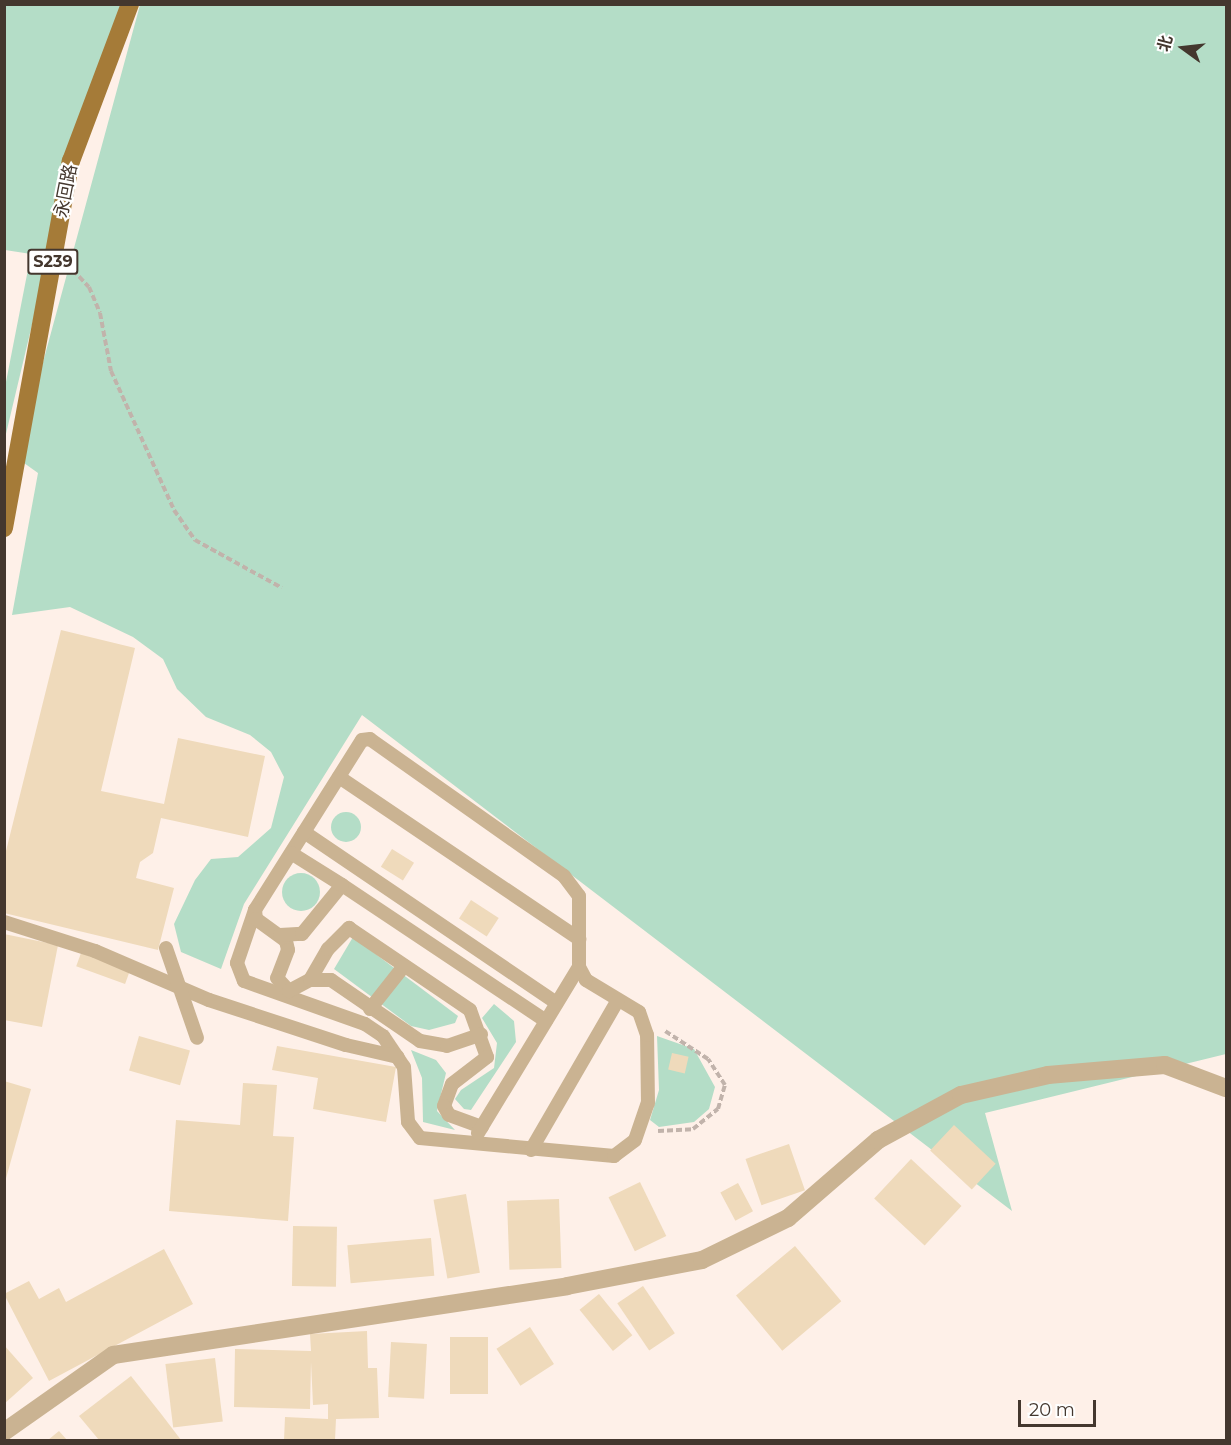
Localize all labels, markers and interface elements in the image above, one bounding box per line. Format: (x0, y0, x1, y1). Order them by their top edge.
north arrow (1153, 18, 1213, 78)
text: 北 (1154, 33, 1176, 53)
street label: 永回路 (50, 162, 82, 220)
road number: S239 (26, 249, 80, 275)
scale bar (1021, 1388, 1099, 1426)
text: 20 m (1029, 1399, 1075, 1421)

